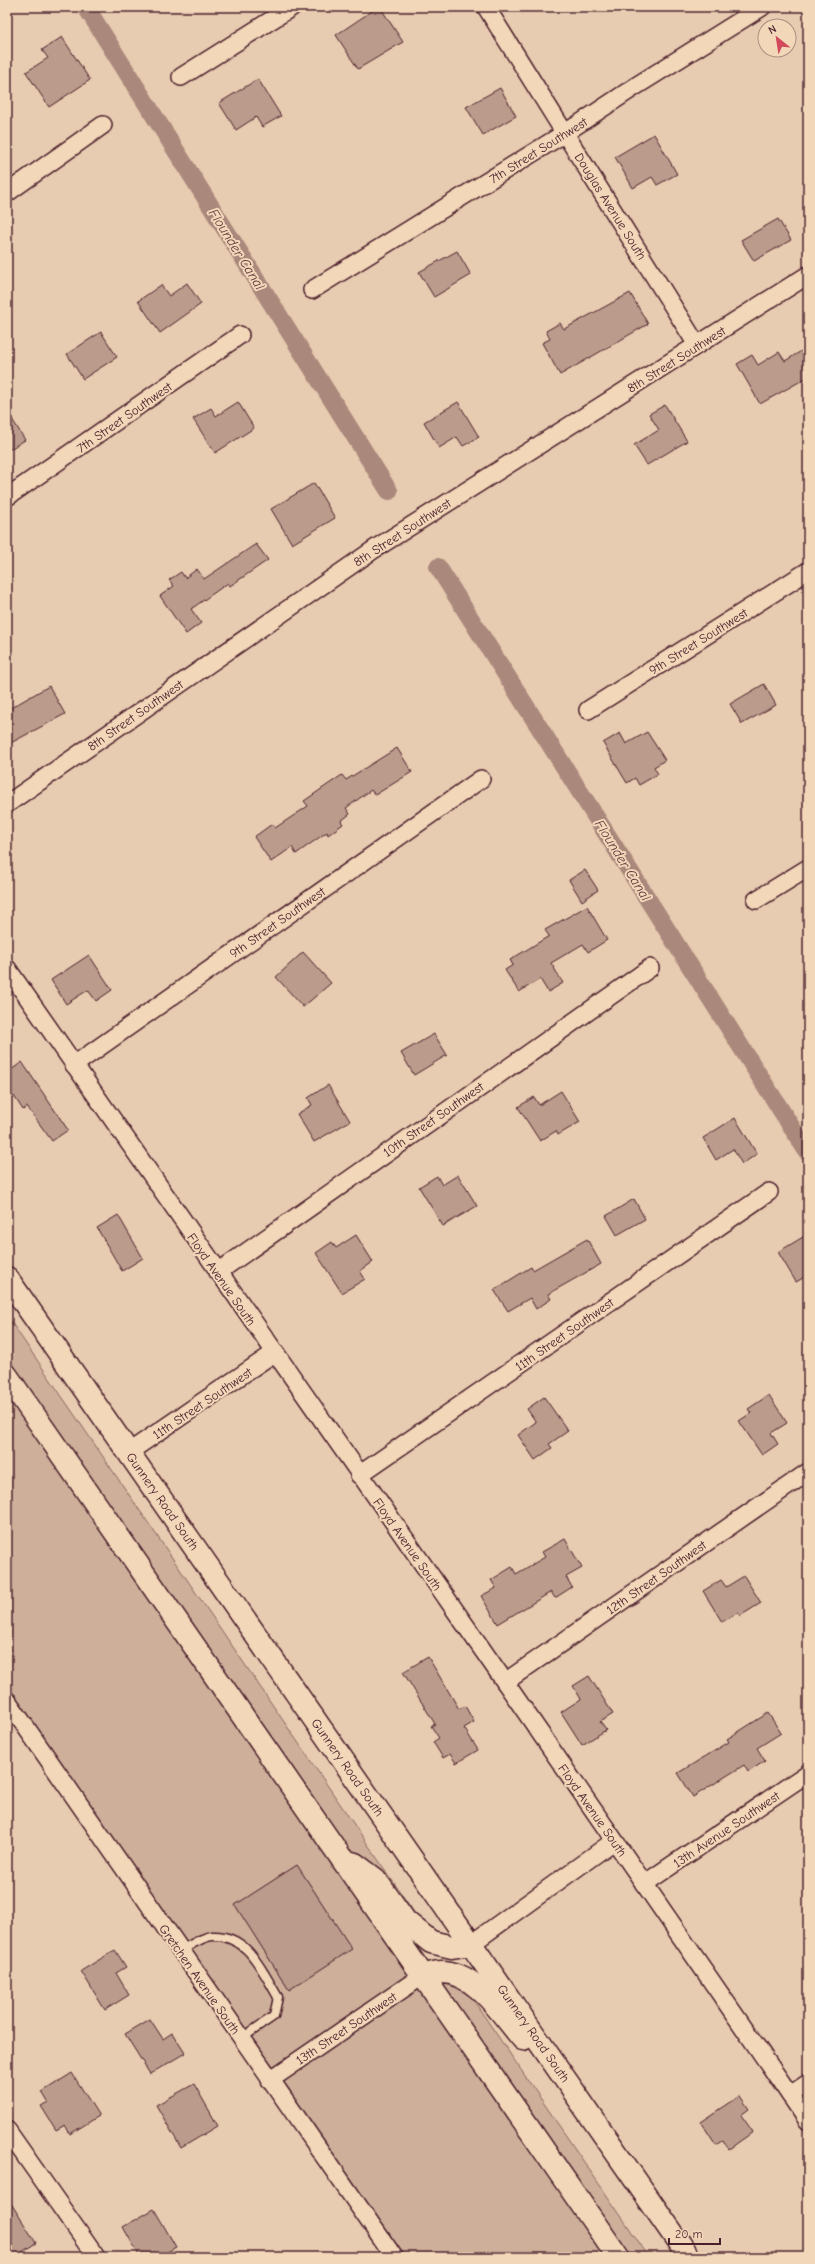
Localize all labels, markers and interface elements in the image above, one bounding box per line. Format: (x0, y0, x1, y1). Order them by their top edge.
north arrow (757, 18, 797, 58)
text: N (766, 22, 779, 37)
street label: 7th Street Southwest (487, 114, 591, 187)
street label: Douglas Avenue South (572, 150, 650, 263)
water label: Flounder Canal (205, 206, 269, 294)
street label: 8th Street Southwest (624, 322, 729, 396)
street label: 7th Street Southwest (74, 378, 176, 456)
street label: 8th Street Southwest (351, 495, 455, 570)
street label: 9th Street Southwest (646, 604, 751, 678)
street label: 8th Street Southwest (85, 676, 187, 754)
water label: Flounder Canal (591, 817, 655, 905)
street label: 9th Street Southwest (227, 883, 329, 961)
street label: 10th Street Southwest (380, 1078, 488, 1160)
street label: Floyd Avenue South (184, 1230, 259, 1328)
street label: 11th Street Southwest (512, 1294, 617, 1374)
street label: 11th Street Southwest (150, 1364, 256, 1442)
street label: Gunnery Road South (123, 1449, 202, 1553)
street label: Floyd Avenue South (370, 1495, 445, 1593)
street label: 12th Street Southwest (603, 1537, 710, 1618)
street label: Gunnery Road South (308, 1715, 387, 1819)
street label: Floyd Avenue South (555, 1761, 630, 1859)
street label: 13th Avenue Southwest (670, 1787, 783, 1871)
street label: Gretchen Avenue South (156, 1921, 243, 2037)
street label: Gunnery Road South (494, 1981, 573, 2085)
street label: 13th Street Southwest (293, 1988, 401, 2068)
scale bar (669, 2220, 720, 2246)
text: 20 m (675, 2227, 703, 2241)

